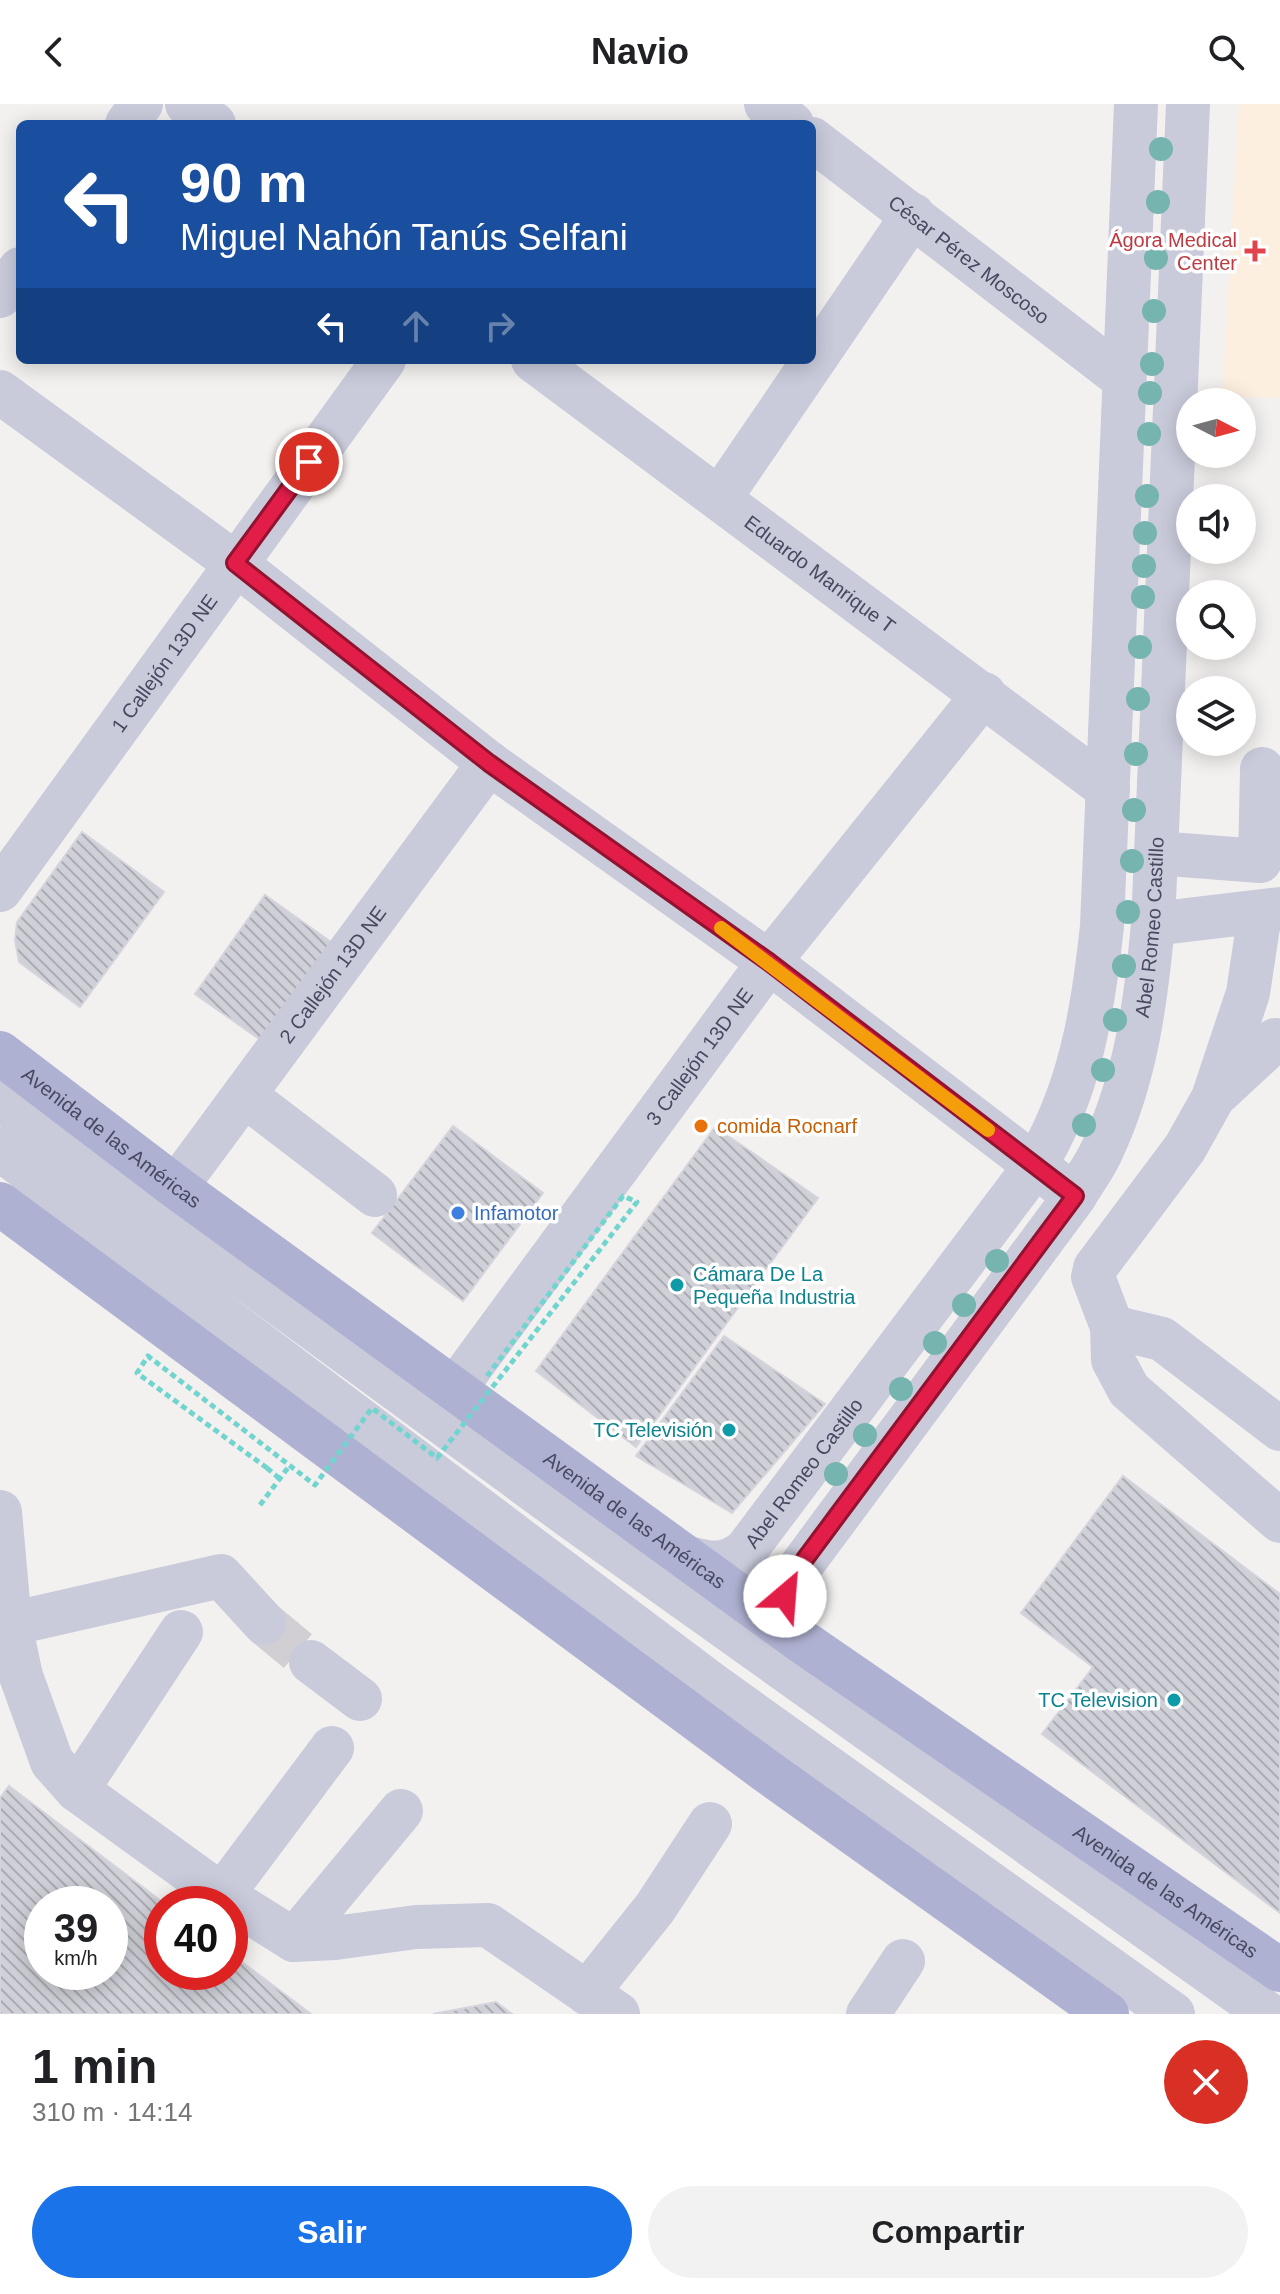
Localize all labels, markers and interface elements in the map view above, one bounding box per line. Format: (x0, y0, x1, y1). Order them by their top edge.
icon: back (32, 30, 76, 74)
icon: search (1204, 30, 1248, 74)
text: Navio (591, 31, 689, 72)
text: 90 m (180, 151, 308, 214)
icon: left (48, 152, 152, 256)
street label: César Pérez Moscoso (884, 191, 1054, 328)
text: Miguel Nahón Tanús Selfani (180, 217, 628, 258)
place label: Ágora Medical Center (1109, 229, 1237, 274)
marker: Ágora Medical Center (1244, 240, 1266, 262)
icon: left (310, 304, 354, 348)
icon: ahead (394, 304, 438, 348)
icon: right (478, 304, 522, 348)
north arrow (1176, 388, 1256, 468)
map controls (1176, 388, 1256, 756)
pin (275, 428, 343, 496)
icon: arrive (287, 440, 331, 484)
button: sound (1176, 484, 1256, 564)
street label: Eduardo Manrique T (740, 511, 899, 637)
button: search (1176, 580, 1256, 660)
street label: 1 Callejón 13D NE (107, 590, 221, 736)
button: layers (1176, 676, 1256, 756)
street label: Abel Romeo Castillo (1131, 836, 1168, 1019)
street label: 2 Callejón 13D NE (275, 902, 391, 1047)
street label: 3 Callejón 13D NE (642, 984, 757, 1129)
street label: Avenida de las Américas (18, 1063, 205, 1212)
place label: comida Rocnarf (717, 1115, 858, 1137)
marker: comida Rocnarf (692, 1117, 710, 1135)
place label: Infamotor (474, 1202, 559, 1224)
marker: Infamotor (449, 1204, 467, 1222)
place label: Cámara De La Pequeña Industria (693, 1263, 856, 1308)
marker: Cámara De La Pequeña Industria (668, 1276, 686, 1294)
street label: Abel Romeo Castillo (741, 1394, 867, 1552)
place label: TC Televisión (593, 1419, 713, 1441)
marker: TC Televisión (720, 1421, 738, 1439)
street label: Avenida de las Américas (540, 1447, 730, 1593)
position arrow (743, 1554, 827, 1638)
place label: TC Television (1038, 1689, 1158, 1711)
marker: TC Television (1165, 1691, 1183, 1709)
street label: Avenida de las Américas (1069, 1820, 1262, 1962)
speed limit sign: 40 (144, 1886, 248, 1990)
text: 39 (54, 1906, 98, 1950)
text: km/h (54, 1947, 98, 1969)
text: 1 min (32, 2040, 157, 2093)
button: close (1164, 2040, 1248, 2124)
text: 310 m · 14:14 (32, 2097, 192, 2127)
button: Salir (32, 2186, 632, 2278)
button: Compartir (648, 2186, 1248, 2278)

